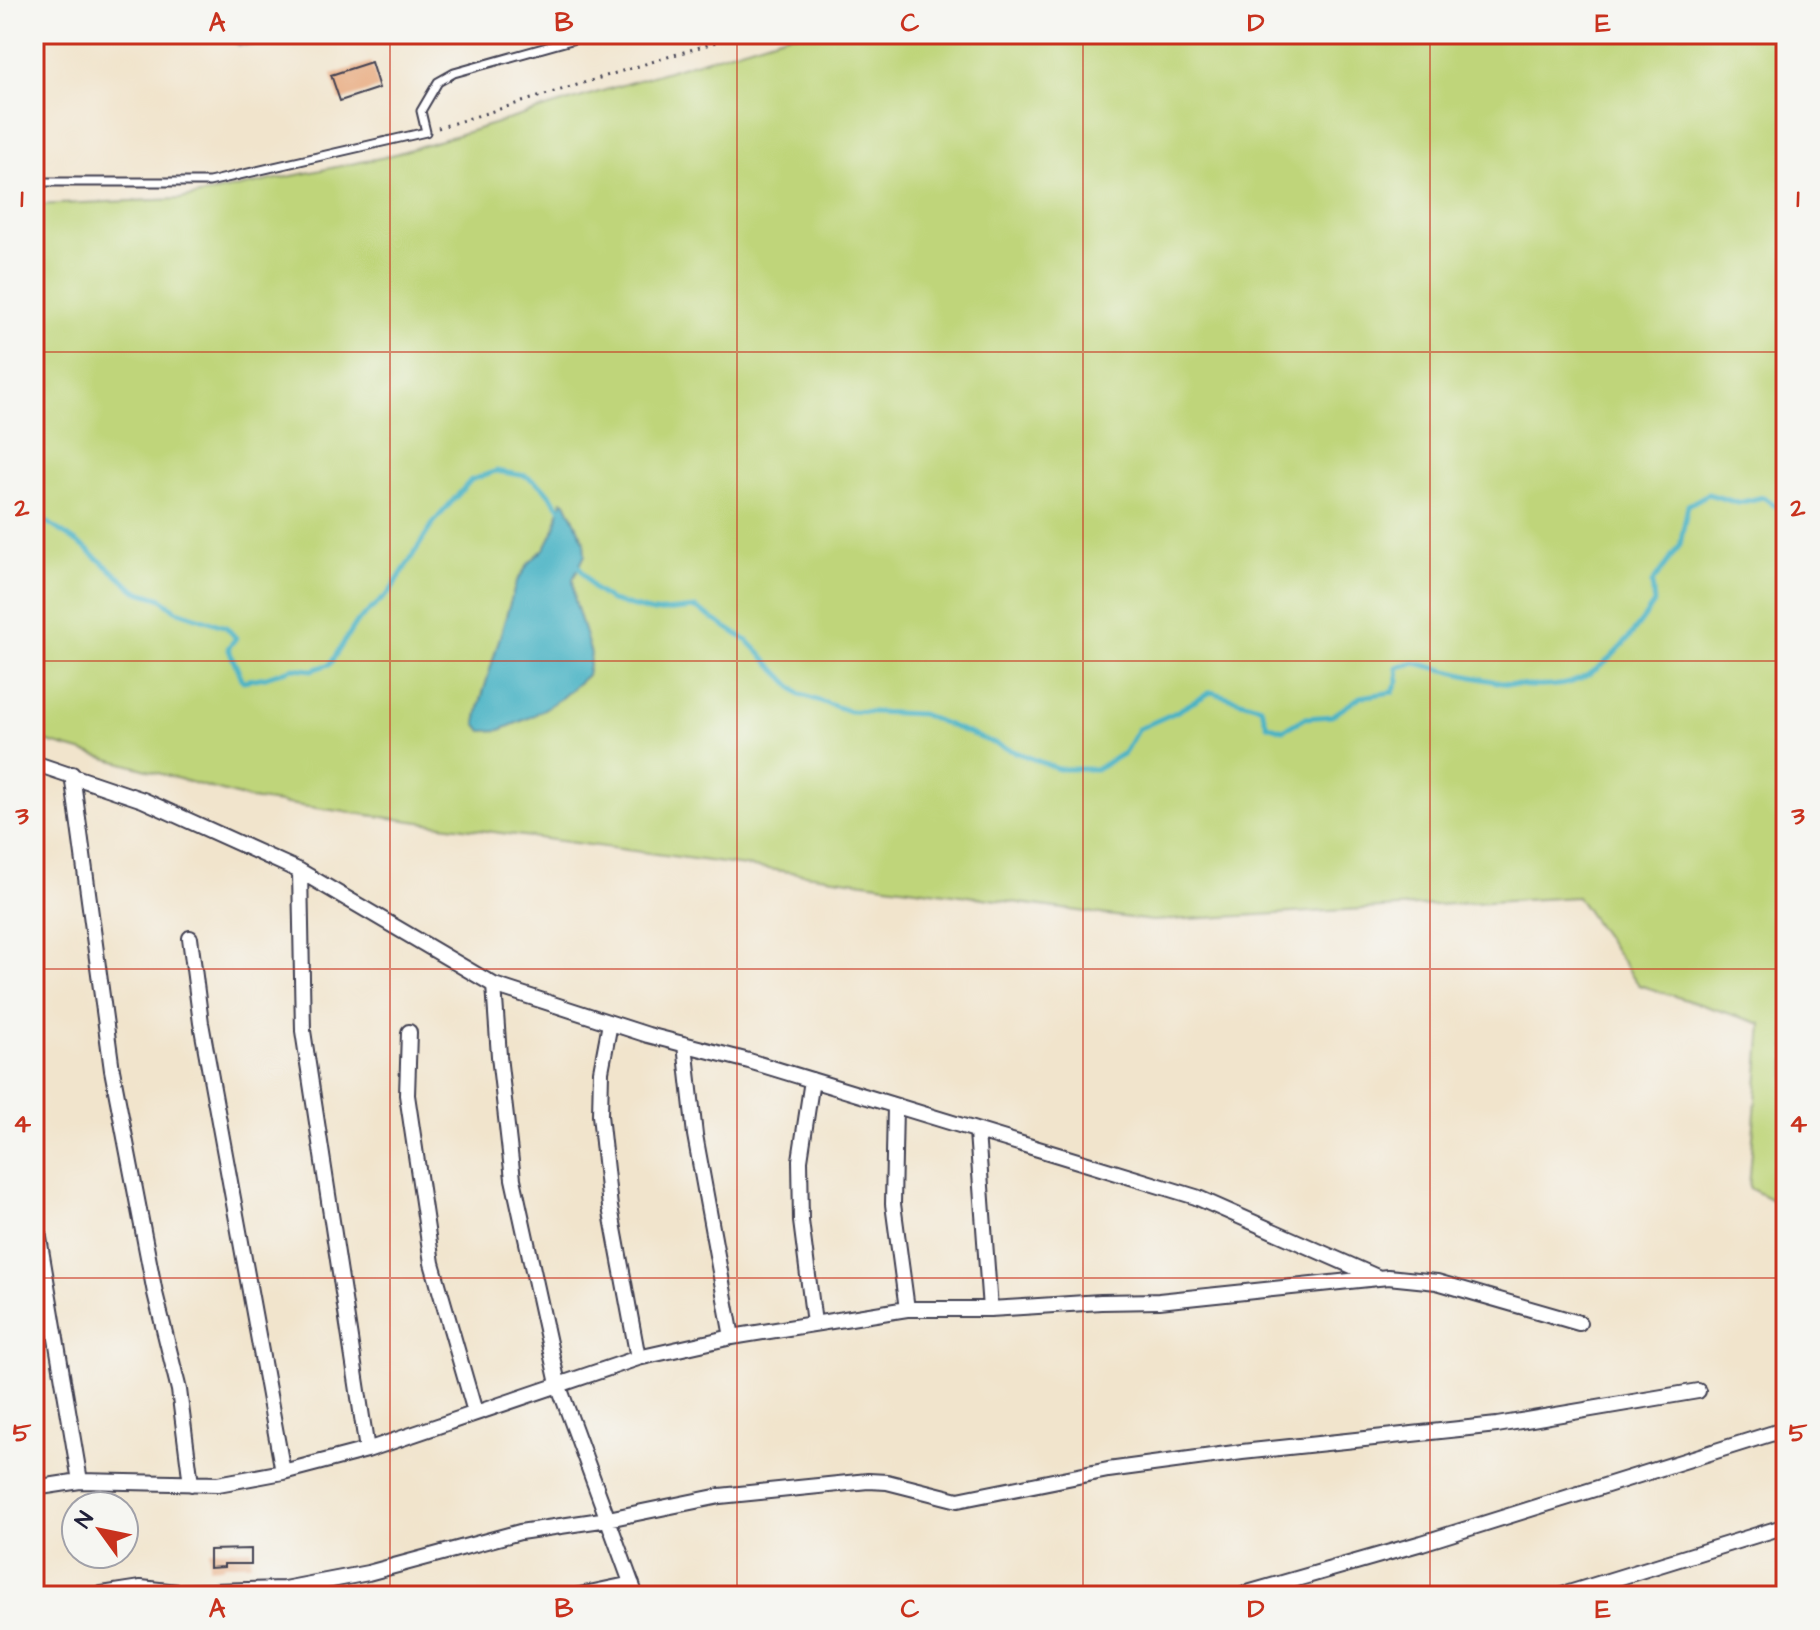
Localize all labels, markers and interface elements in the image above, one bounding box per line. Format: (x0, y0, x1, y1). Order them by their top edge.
text: A (209, 5, 226, 41)
text: B (555, 5, 574, 41)
text: C (901, 5, 920, 41)
text: D (1248, 5, 1265, 41)
text: E (1595, 5, 1611, 41)
text: 1 (20, 181, 24, 217)
text: 1 (1796, 181, 1800, 217)
text: 2 (14, 490, 30, 526)
text: 2 (1790, 490, 1806, 526)
text: 3 (14, 798, 29, 834)
text: 3 (1790, 798, 1805, 834)
text: 4 (13, 1106, 31, 1142)
text: 4 (1789, 1106, 1807, 1142)
text: 5 (13, 1415, 32, 1451)
text: 5 (1789, 1415, 1808, 1451)
north arrow (60, 1490, 140, 1570)
text: N (68, 1506, 101, 1534)
text: A (209, 1591, 226, 1627)
text: B (555, 1591, 574, 1627)
text: C (901, 1591, 920, 1627)
text: D (1248, 1591, 1265, 1627)
text: E (1595, 1591, 1611, 1627)

